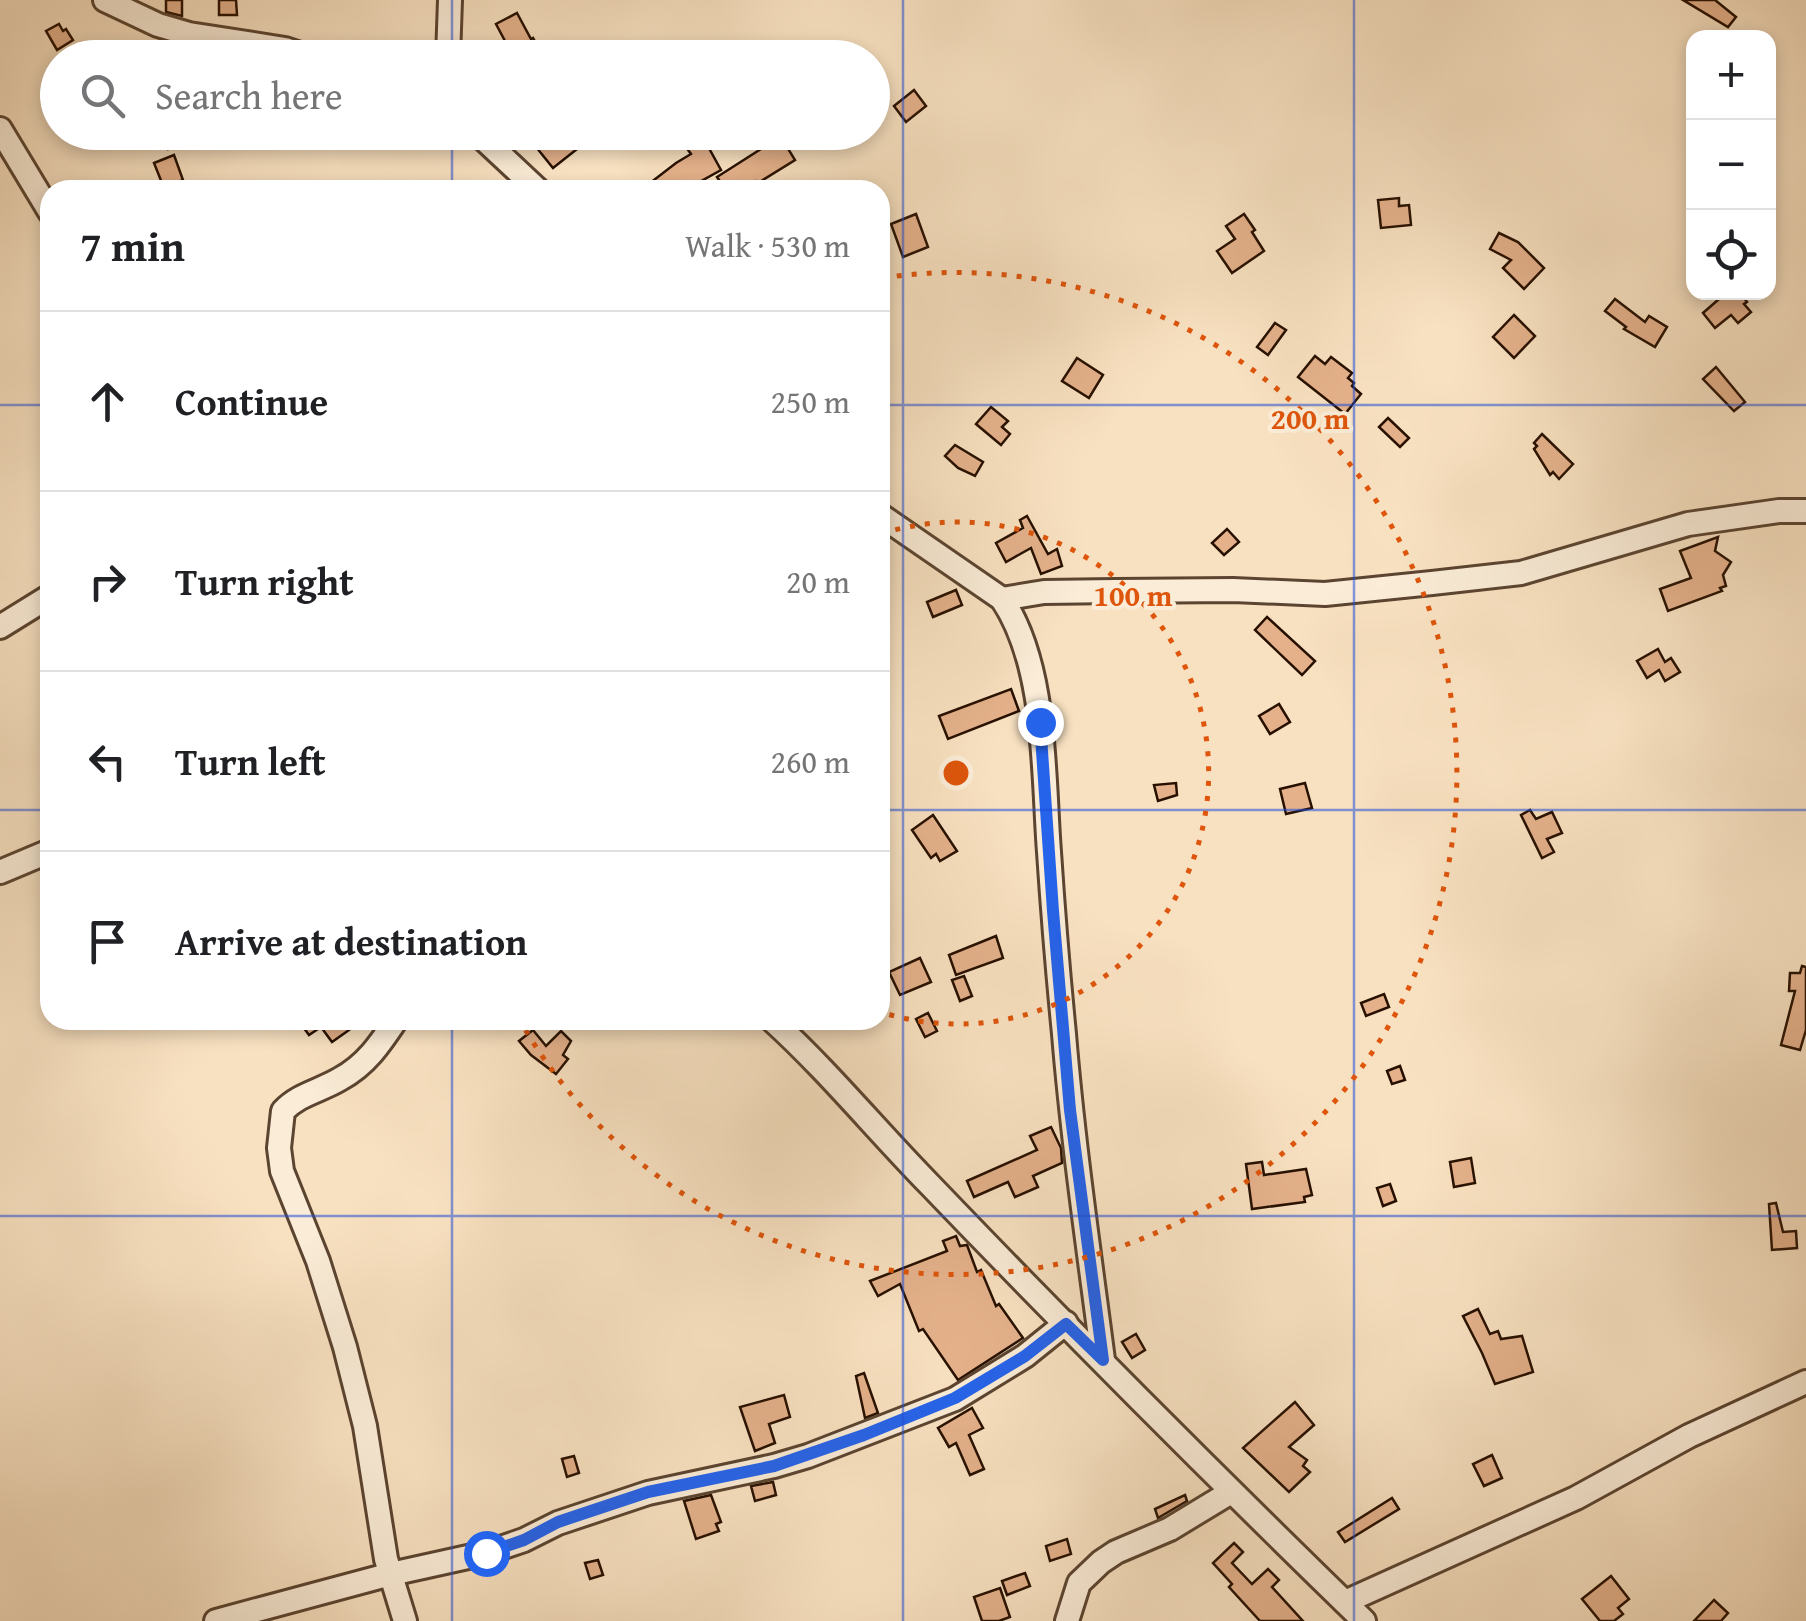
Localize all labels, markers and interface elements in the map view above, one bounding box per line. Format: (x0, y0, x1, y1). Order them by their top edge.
map controls (1686, 30, 1776, 300)
button: + (1686, 30, 1776, 120)
search box (40, 40, 890, 150)
text: Search here (155, 67, 343, 123)
icon: search (75, 68, 130, 123)
button: − (1686, 120, 1776, 210)
button: locate (1686, 210, 1776, 300)
text: 7 min (80, 215, 185, 276)
text: Walk · 530 m (685, 222, 850, 269)
text: Continue (175, 373, 328, 429)
icon: ahead (80, 374, 135, 429)
text: 250 m (771, 378, 850, 425)
text: 200 m (1271, 396, 1350, 440)
text: Turn right (175, 553, 354, 609)
icon: right (80, 554, 135, 609)
text: 20 m (786, 558, 850, 605)
text: 100 m (1094, 573, 1173, 617)
route end (1018, 700, 1064, 746)
text: Turn left (175, 733, 326, 789)
icon: left (80, 734, 135, 789)
text: 260 m (771, 738, 850, 785)
centre of rings (938, 755, 974, 791)
text: Arrive at destination (175, 913, 528, 969)
icon: arrive (80, 914, 135, 969)
route start (464, 1531, 510, 1577)

